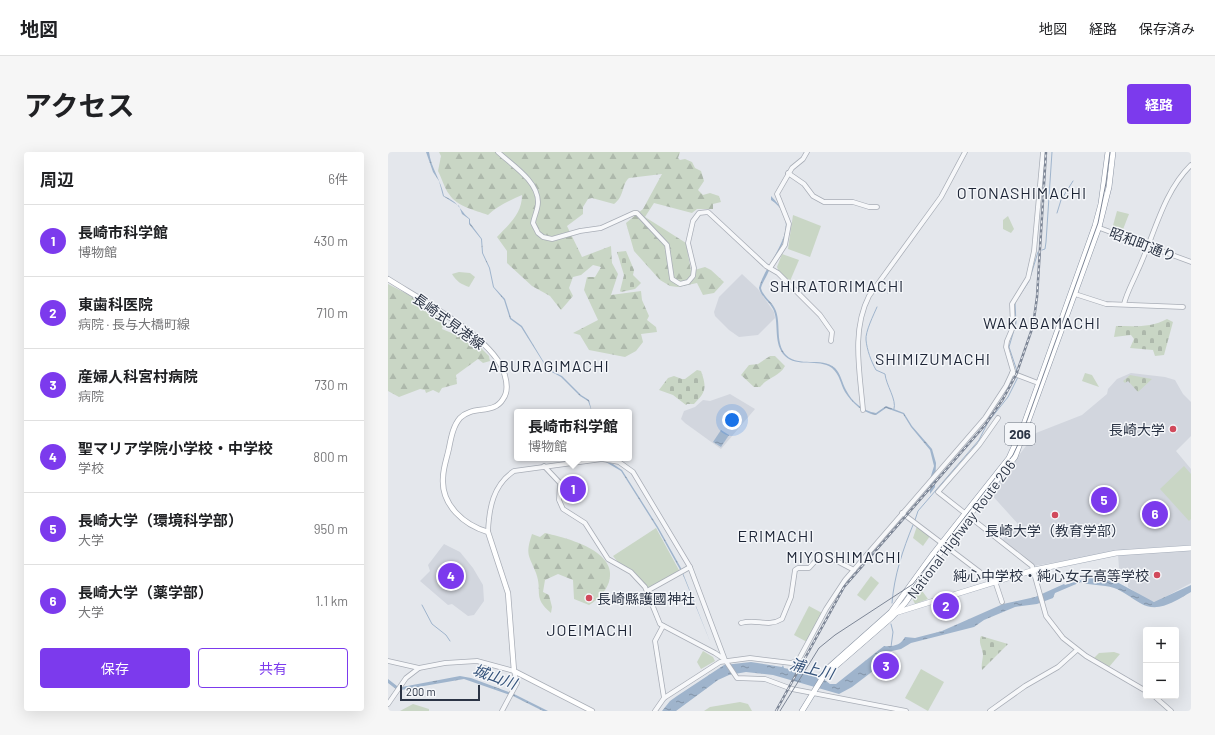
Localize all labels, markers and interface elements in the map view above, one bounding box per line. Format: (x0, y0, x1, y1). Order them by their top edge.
text: 地図 (20, 17, 58, 40)
text: 地図 (1039, 20, 1067, 37)
text: 経路 (1089, 20, 1117, 37)
text: 保存済み (1139, 20, 1195, 37)
button: 経路 (1127, 84, 1191, 124)
text: アクセス (24, 88, 135, 122)
text: 周辺 (40, 169, 74, 189)
text: 6件 (328, 171, 348, 187)
district label: OTONASHIMACHI (957, 183, 1087, 202)
text: 長崎市科学館 (78, 223, 168, 241)
street label: 昭和町通り (1107, 224, 1179, 264)
text: 1 (51, 233, 55, 249)
text: 430 m (313, 233, 348, 249)
text: 博物館 (78, 244, 117, 260)
district label: SHIRATORIMACHI (770, 276, 904, 295)
street label: 長崎式見港線 (410, 289, 488, 353)
text: 東歯科医院 (78, 295, 153, 313)
text: 2 (49, 305, 57, 321)
text: 710 m (317, 305, 348, 321)
district label: WAKABAMACHI (983, 313, 1101, 332)
text: 病院 · 長与大橋町線 (78, 316, 190, 332)
district label: SHIMIZUMACHI (875, 349, 991, 368)
district label: ABURAGIMACHI (488, 356, 610, 375)
text: 産婦人科宮村病院 (78, 367, 198, 385)
text: 3 (49, 377, 57, 393)
text: 730 m (314, 377, 348, 393)
text: 病院 (78, 388, 104, 404)
popup (514, 409, 632, 461)
your location (722, 410, 742, 430)
text: 長崎市科学館 (528, 417, 618, 435)
place label: 長崎大学 (1109, 421, 1165, 438)
road number: 206 (1005, 423, 1035, 445)
marker: 長崎大学 (1168, 424, 1178, 434)
text: 博物館 (528, 438, 567, 454)
text: 聖マリア学院小学校・中学校 (78, 439, 273, 457)
text: 4 (49, 449, 57, 465)
text: 800 m (313, 449, 348, 465)
street label: National Highway Route 206 (903, 456, 1019, 602)
text: 学校 (78, 460, 104, 476)
pin: 1 (560, 474, 586, 504)
pin: 5 (1091, 485, 1117, 515)
pin: 6 (1142, 499, 1168, 529)
marker: 長崎大学（教育学部） (1050, 510, 1060, 520)
text: 長崎大学（環境科学部） (78, 511, 243, 529)
text: 5 (49, 521, 57, 537)
text: 950 m (314, 521, 348, 537)
place label: 長崎大学（教育学部） (985, 522, 1125, 539)
district label: ERIMACHI (738, 526, 814, 545)
text: 大学 (78, 532, 104, 548)
district label: MIYOSHIMACHI (786, 547, 902, 566)
pin: 4 (438, 561, 464, 591)
place label: 純心中学校・純心女子高等学校 (953, 567, 1149, 584)
marker: 純心中学校・純心女子高等学校 (1152, 570, 1162, 580)
text: 長崎大学（薬学部） (78, 583, 213, 601)
place label: 長崎縣護國神社 (597, 590, 695, 607)
pin: 2 (933, 591, 959, 621)
text: 6 (50, 593, 56, 609)
text: 1.1 km (315, 593, 348, 609)
marker: 長崎縣護國神社 (584, 593, 594, 603)
text: 大学 (78, 604, 104, 620)
district label: JOEIMACHI (546, 620, 634, 639)
map controls (1143, 627, 1179, 699)
button: + (1143, 627, 1179, 663)
button: 保存 (40, 648, 190, 688)
button: 共有 (198, 648, 348, 688)
pin: 3 (873, 651, 899, 681)
water label: 浦上川 (788, 654, 838, 683)
water label: 城山川 (471, 660, 521, 693)
button: − (1143, 663, 1179, 699)
scale bar (400, 683, 480, 702)
text: 200 m (406, 685, 436, 698)

